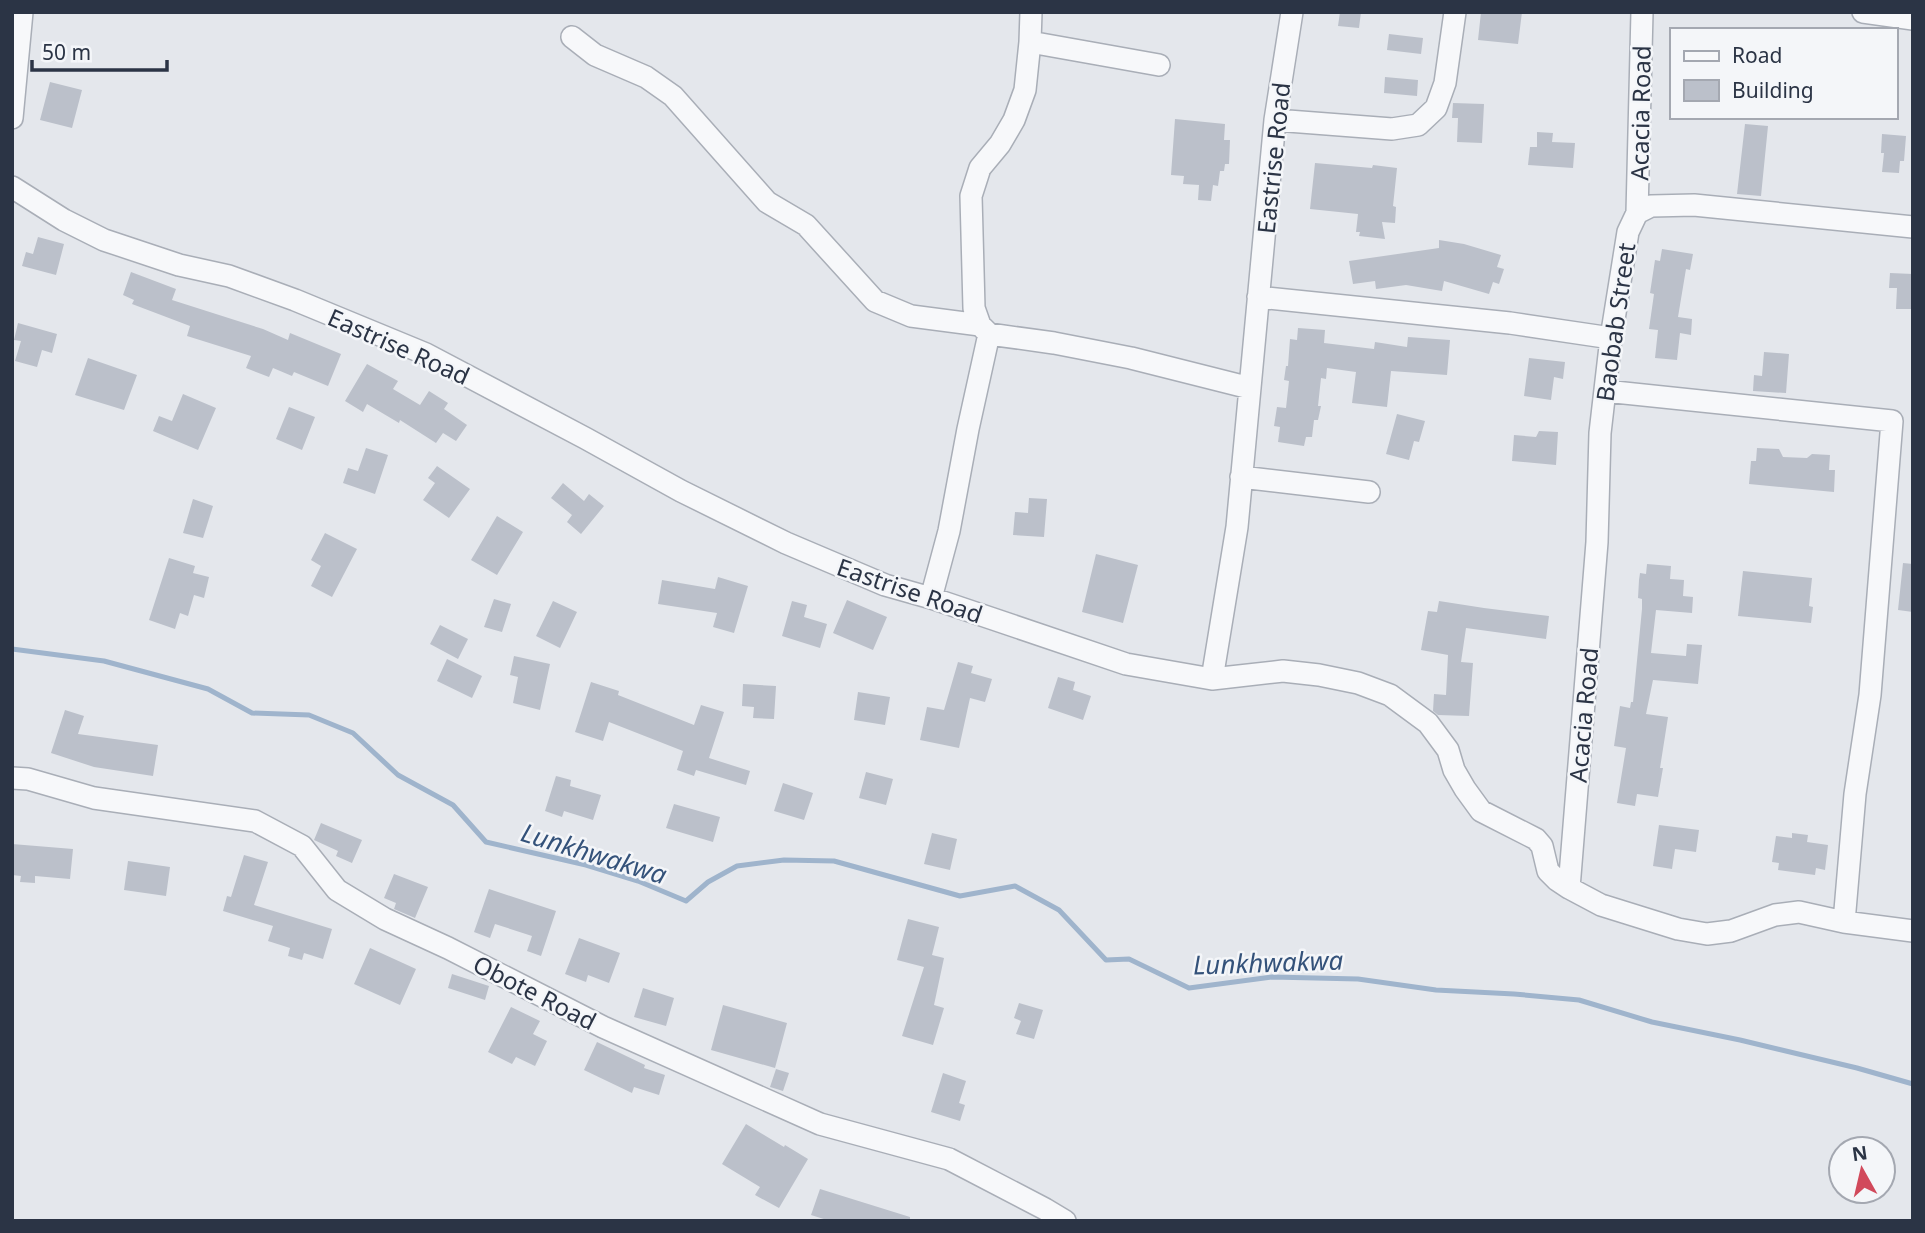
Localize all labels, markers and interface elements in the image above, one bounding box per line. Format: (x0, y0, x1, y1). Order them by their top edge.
scale bar (32, 28, 166, 72)
legend (1670, 28, 1897, 119)
text: 50 m (42, 38, 91, 66)
text: Road (1732, 41, 1782, 69)
street label: Acacia Road (1622, 45, 1658, 181)
text: Building (1732, 76, 1814, 104)
street label: Eastrise Road (1249, 81, 1297, 235)
street label: Baobab Street (1588, 240, 1643, 403)
street label: Eastrise Road (323, 300, 475, 392)
street label: Eastrise Road (833, 550, 987, 630)
street label: Acacia Road (1561, 646, 1605, 784)
water label: Lunkhwakwa (517, 814, 671, 892)
water label: Lunkhwakwa (1192, 941, 1344, 983)
street label: Obote Road (468, 947, 602, 1037)
north arrow (1827, 1135, 1897, 1205)
text: N (1850, 1139, 1869, 1167)

